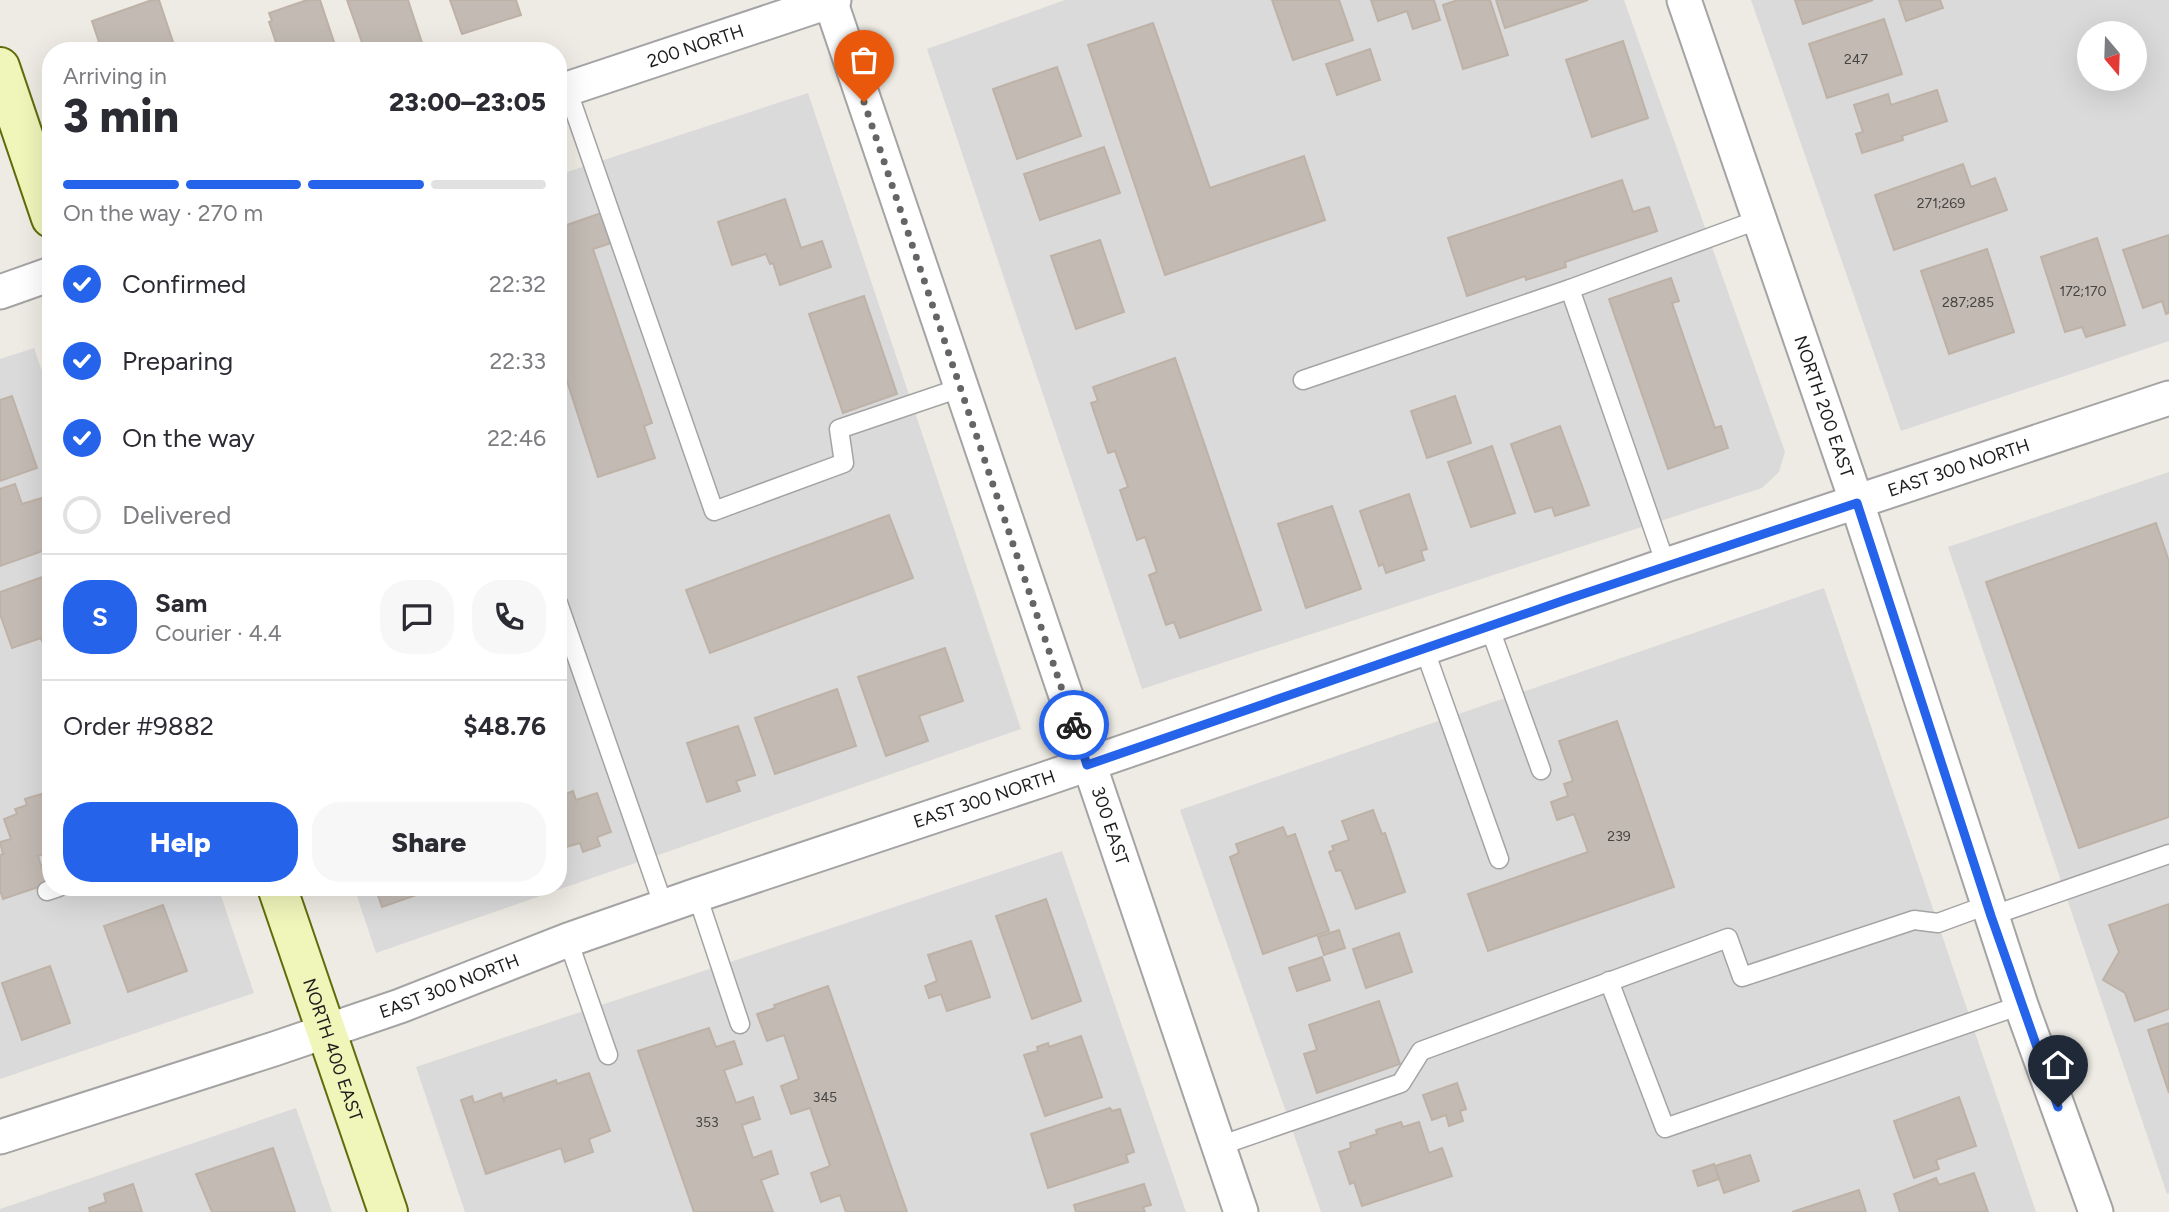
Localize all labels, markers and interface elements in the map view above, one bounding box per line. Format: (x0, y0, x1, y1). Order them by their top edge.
street label: 200 NORTH (645, 20, 747, 72)
north arrow (2077, 21, 2147, 91)
map controls (2077, 21, 2147, 91)
pin (834, 30, 894, 102)
icon: bag (845, 41, 883, 79)
house number: 247 (1844, 51, 1868, 68)
text: Arriving in (63, 62, 167, 90)
text: 23:00–23:05 (389, 86, 546, 118)
text: 3 min (63, 88, 179, 144)
house number: 271;269 (1917, 195, 1965, 212)
text: On the way · 270 m (63, 199, 263, 227)
icon: check (63, 265, 101, 303)
text: Confirmed (122, 268, 246, 300)
text: 22:32 (489, 270, 546, 298)
house number: 172;170 (2059, 283, 2107, 300)
house number: 287;285 (1942, 294, 1994, 311)
street label: NORTH 200 EAST (1789, 333, 1858, 480)
icon: check (63, 342, 101, 380)
text: Preparing (122, 345, 233, 377)
text: 22:33 (489, 347, 546, 375)
icon: check (63, 419, 101, 457)
text: On the way (122, 422, 255, 454)
text: 22:46 (487, 424, 546, 452)
street label: EAST 300 NORTH (1885, 434, 2032, 502)
text: Delivered (122, 499, 231, 531)
button: chat (380, 580, 454, 654)
button: phone (472, 580, 546, 654)
text: Sam (155, 587, 207, 619)
text: S (92, 601, 108, 633)
text: Courier · 4.4 (155, 619, 282, 647)
courier (1039, 690, 1109, 760)
icon: bike (1055, 706, 1093, 744)
text: Order #9882 (63, 710, 214, 742)
text: $48.76 (463, 710, 546, 742)
street label: EAST 300 NORTH (911, 765, 1058, 833)
street label: 300 EAST (1087, 784, 1134, 868)
button: Help (63, 802, 298, 882)
button: Share (312, 802, 546, 882)
house number: 239 (1607, 828, 1631, 845)
street label: EAST 300 NORTH (377, 949, 522, 1023)
street label: NORTH 400 EAST (298, 975, 367, 1124)
pin (2028, 1035, 2088, 1107)
icon: home (2039, 1046, 2077, 1084)
house number: 345 (813, 1089, 837, 1106)
house number: 353 (695, 1114, 719, 1131)

